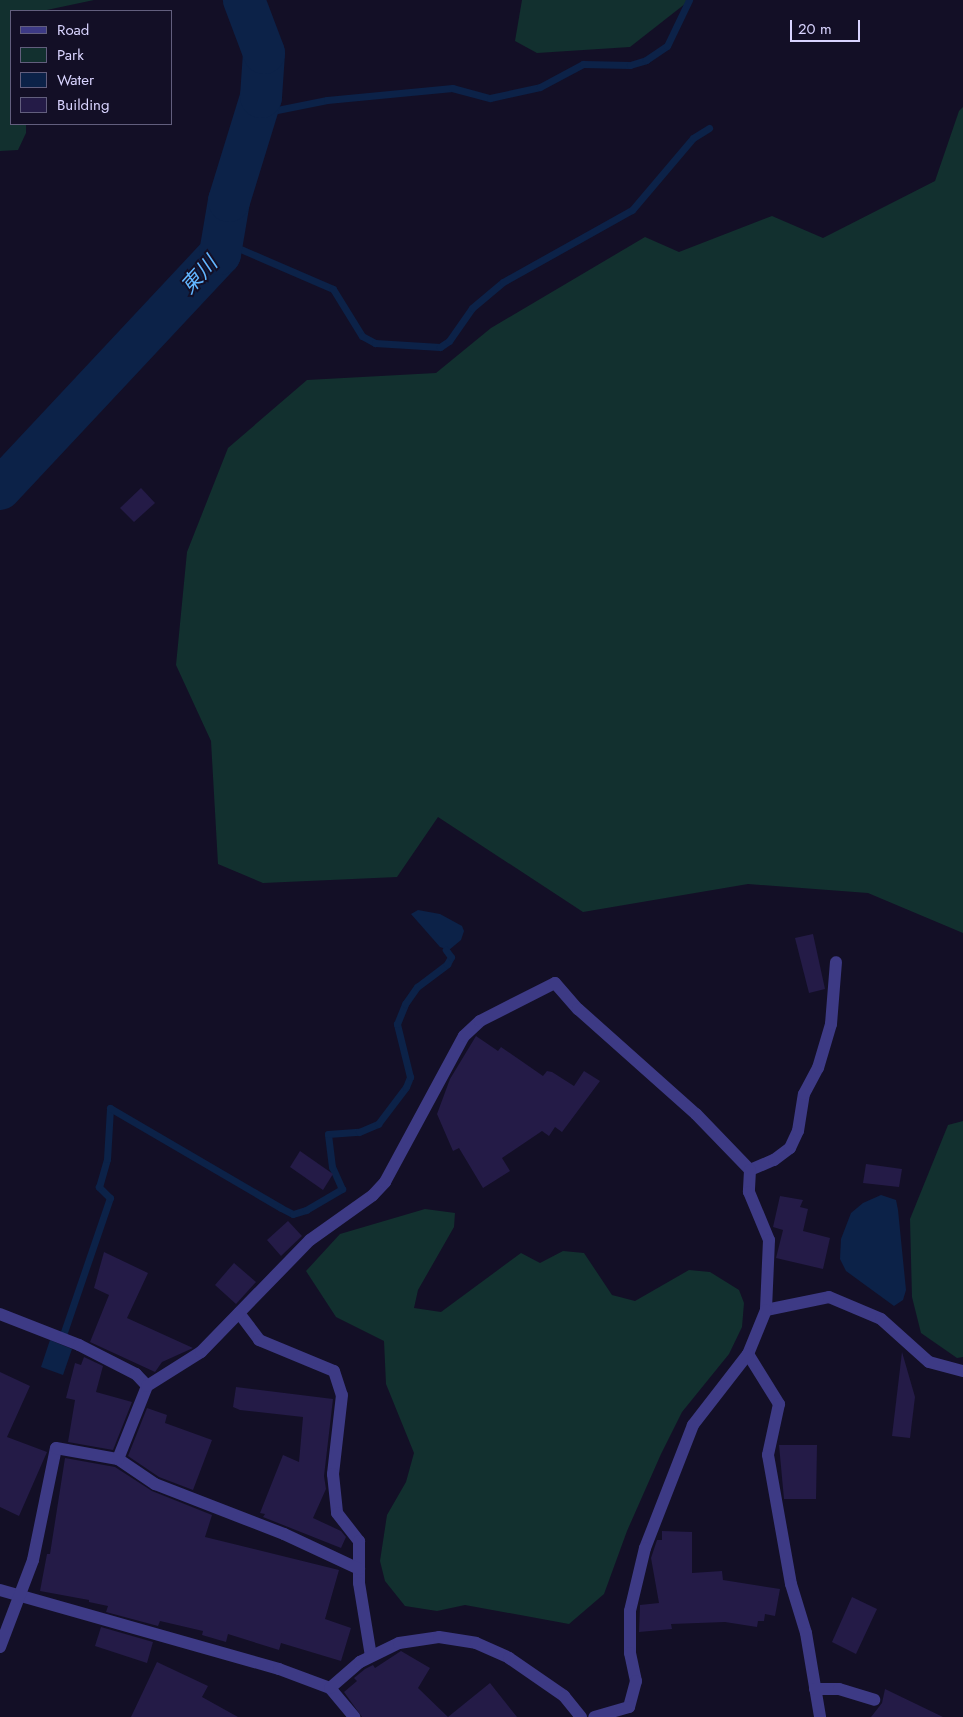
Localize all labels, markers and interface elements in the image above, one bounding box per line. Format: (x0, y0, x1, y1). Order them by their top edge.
legend (10, 10, 172, 125)
scale bar (793, 10, 863, 42)
text: 20 m (798, 18, 832, 40)
text: Road (57, 19, 89, 41)
text: Park (57, 44, 84, 66)
text: Water (57, 69, 94, 91)
text: Building (57, 94, 109, 116)
water label: 東川 (176, 251, 222, 299)

